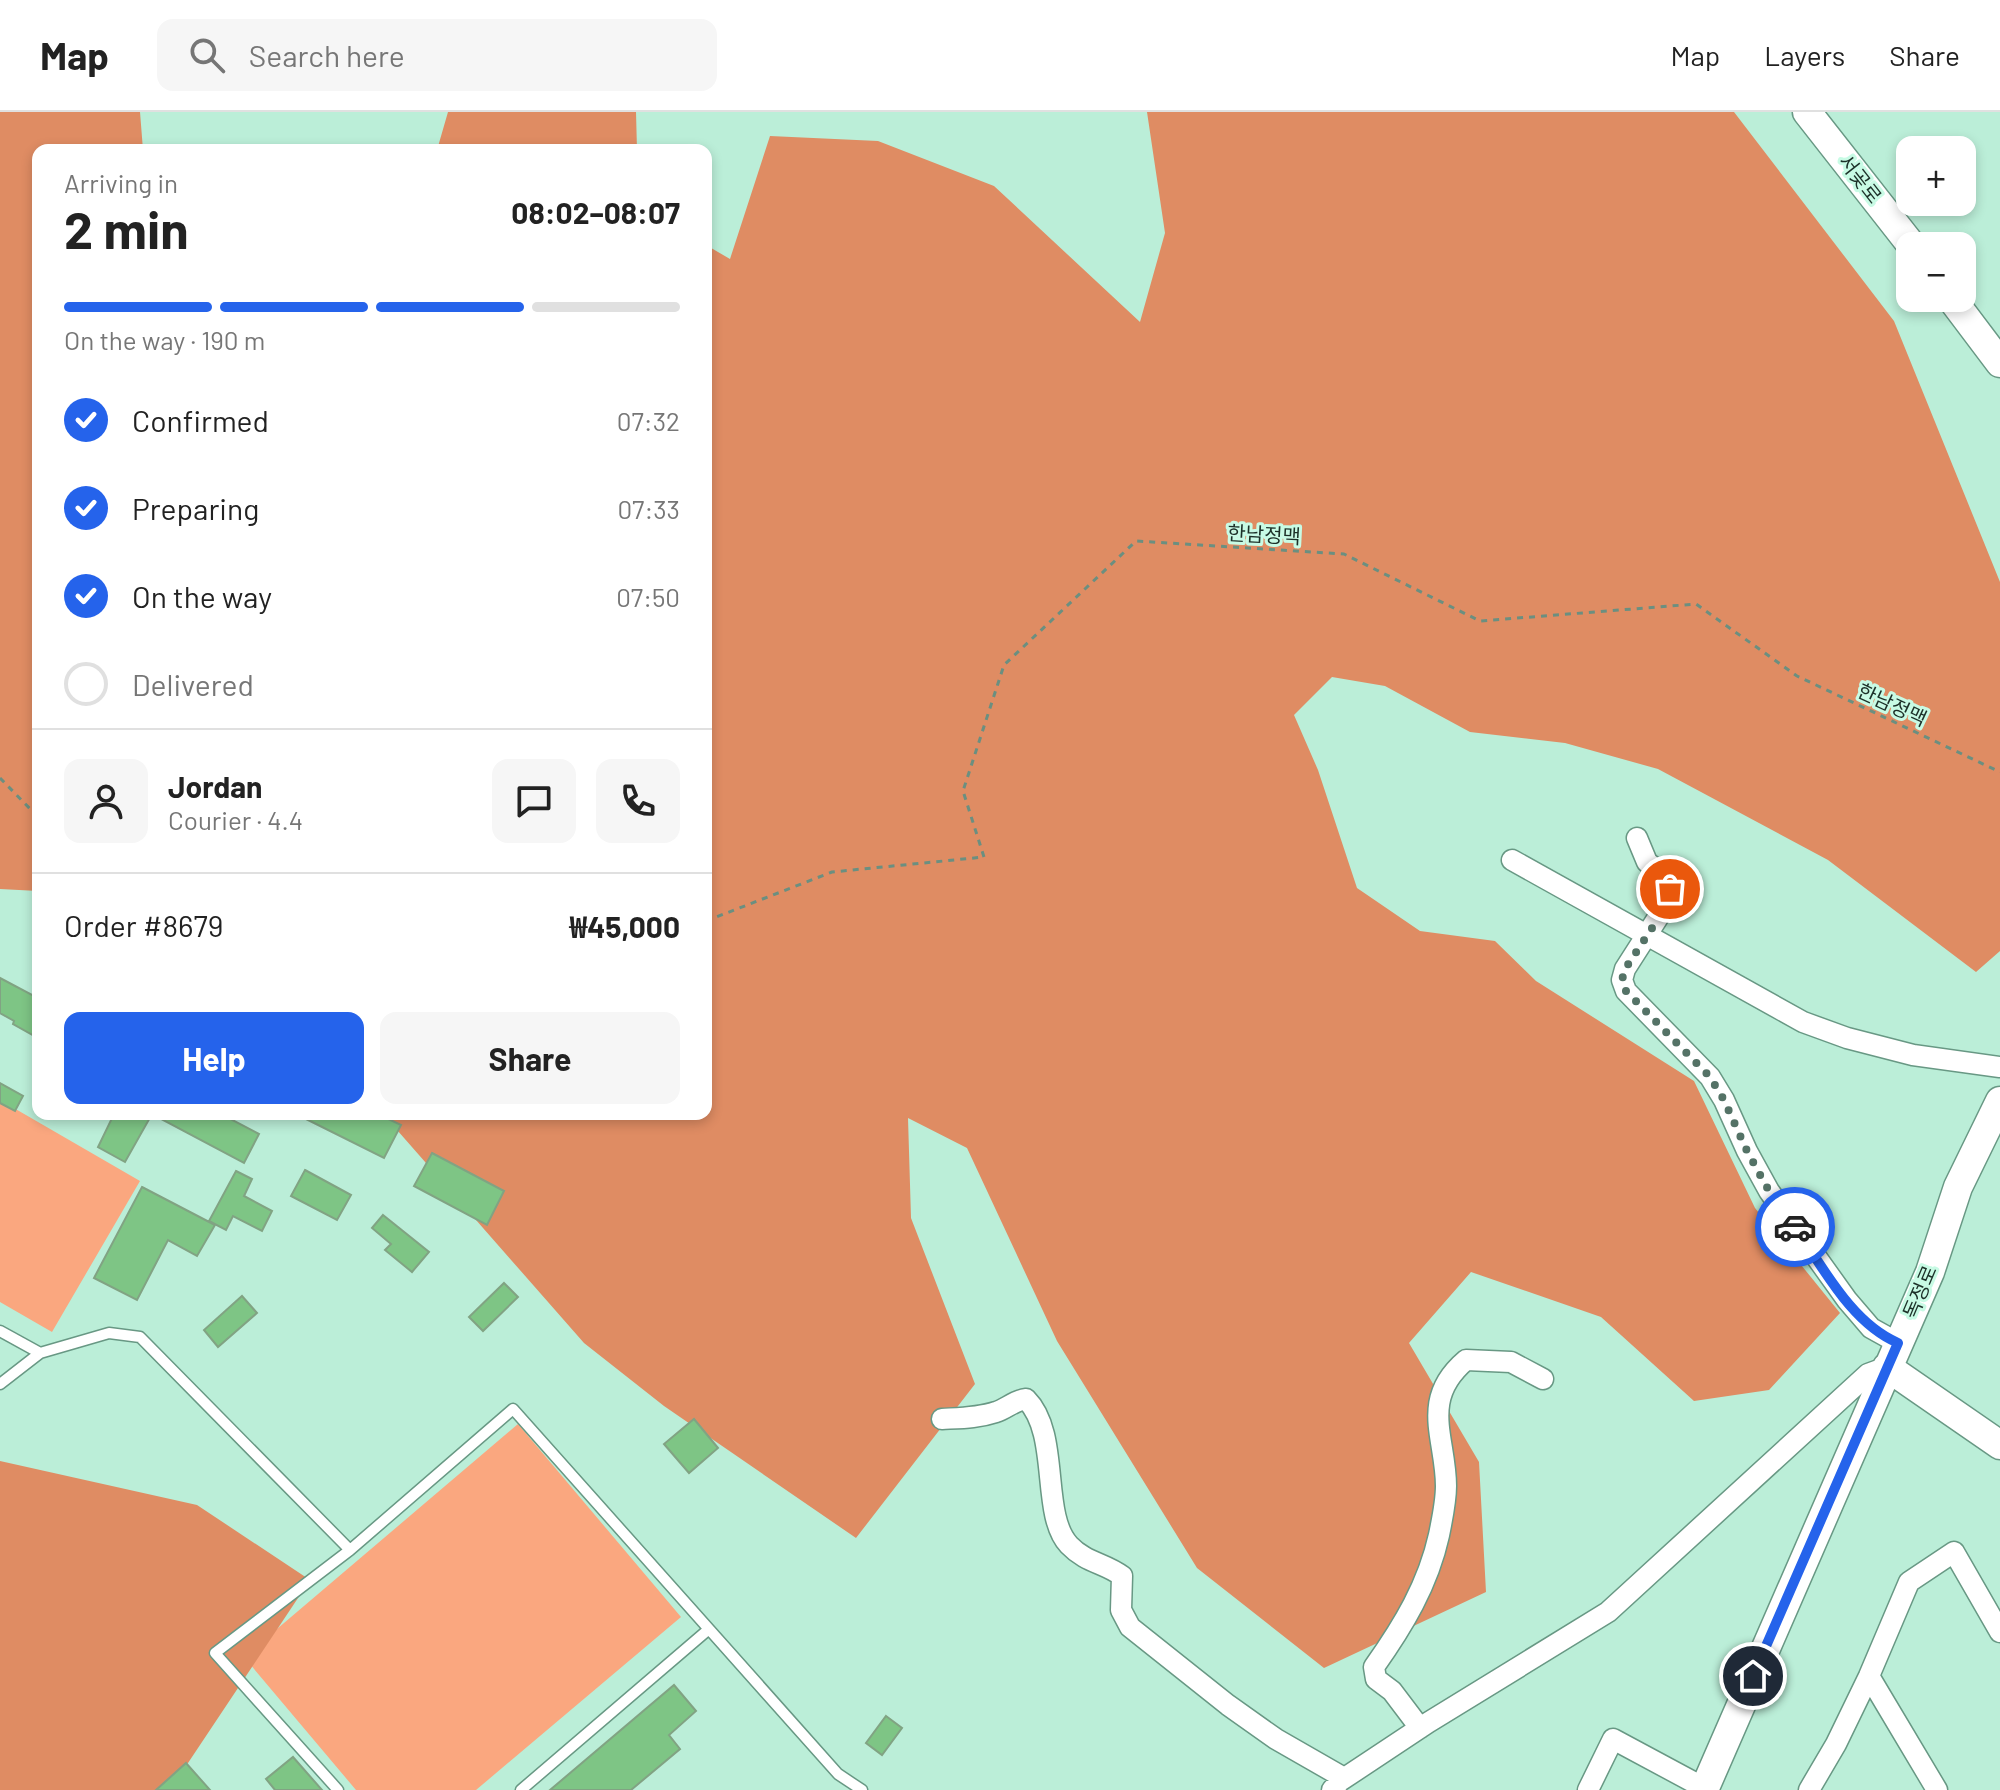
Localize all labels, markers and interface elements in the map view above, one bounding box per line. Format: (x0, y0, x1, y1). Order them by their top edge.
search box (157, 19, 717, 91)
text: Map (40, 32, 109, 78)
icon: search (185, 33, 229, 77)
text: Search here (249, 37, 405, 73)
text: Map (1670, 38, 1720, 72)
text: Layers (1764, 38, 1845, 72)
text: Share (1889, 38, 1960, 72)
map controls (1896, 136, 1976, 312)
button: + (1896, 136, 1976, 216)
street label: 서곶로 (1834, 149, 1887, 208)
text: Arriving in (64, 167, 178, 198)
text: 08:02–08:07 (511, 194, 680, 230)
text: 2 min (64, 197, 189, 259)
button: − (1896, 232, 1976, 312)
text: On the way · 190 m (64, 324, 265, 355)
icon: check (64, 398, 108, 442)
text: Confirmed (132, 402, 269, 438)
text: 07:32 (617, 405, 680, 436)
icon: check (64, 486, 108, 530)
text: Preparing (132, 490, 259, 526)
text: 07:33 (617, 493, 680, 524)
street label: 한남정맥 (1227, 520, 1301, 548)
icon: check (64, 574, 108, 618)
text: On the way (132, 578, 272, 614)
text: 07:50 (616, 581, 680, 612)
text: Delivered (132, 666, 254, 702)
street label: 한남정맥 (1854, 678, 1931, 731)
button: person (64, 759, 148, 843)
button: chat (492, 759, 576, 843)
button: phone (596, 759, 680, 843)
text: Jordan (168, 768, 263, 804)
text: Courier · 4.4 (168, 804, 303, 835)
pin (1636, 855, 1704, 923)
icon: bag (1648, 867, 1692, 911)
text: Order #8679 (64, 907, 223, 943)
text: ₩45,000 (570, 908, 680, 944)
button: Help (64, 1012, 364, 1104)
button: Share (380, 1012, 680, 1104)
courier (1755, 1187, 1835, 1267)
icon: car (1773, 1205, 1817, 1249)
street label: 독정로 (1897, 1262, 1941, 1322)
pin (1719, 1642, 1787, 1710)
icon: home (1731, 1654, 1775, 1698)

